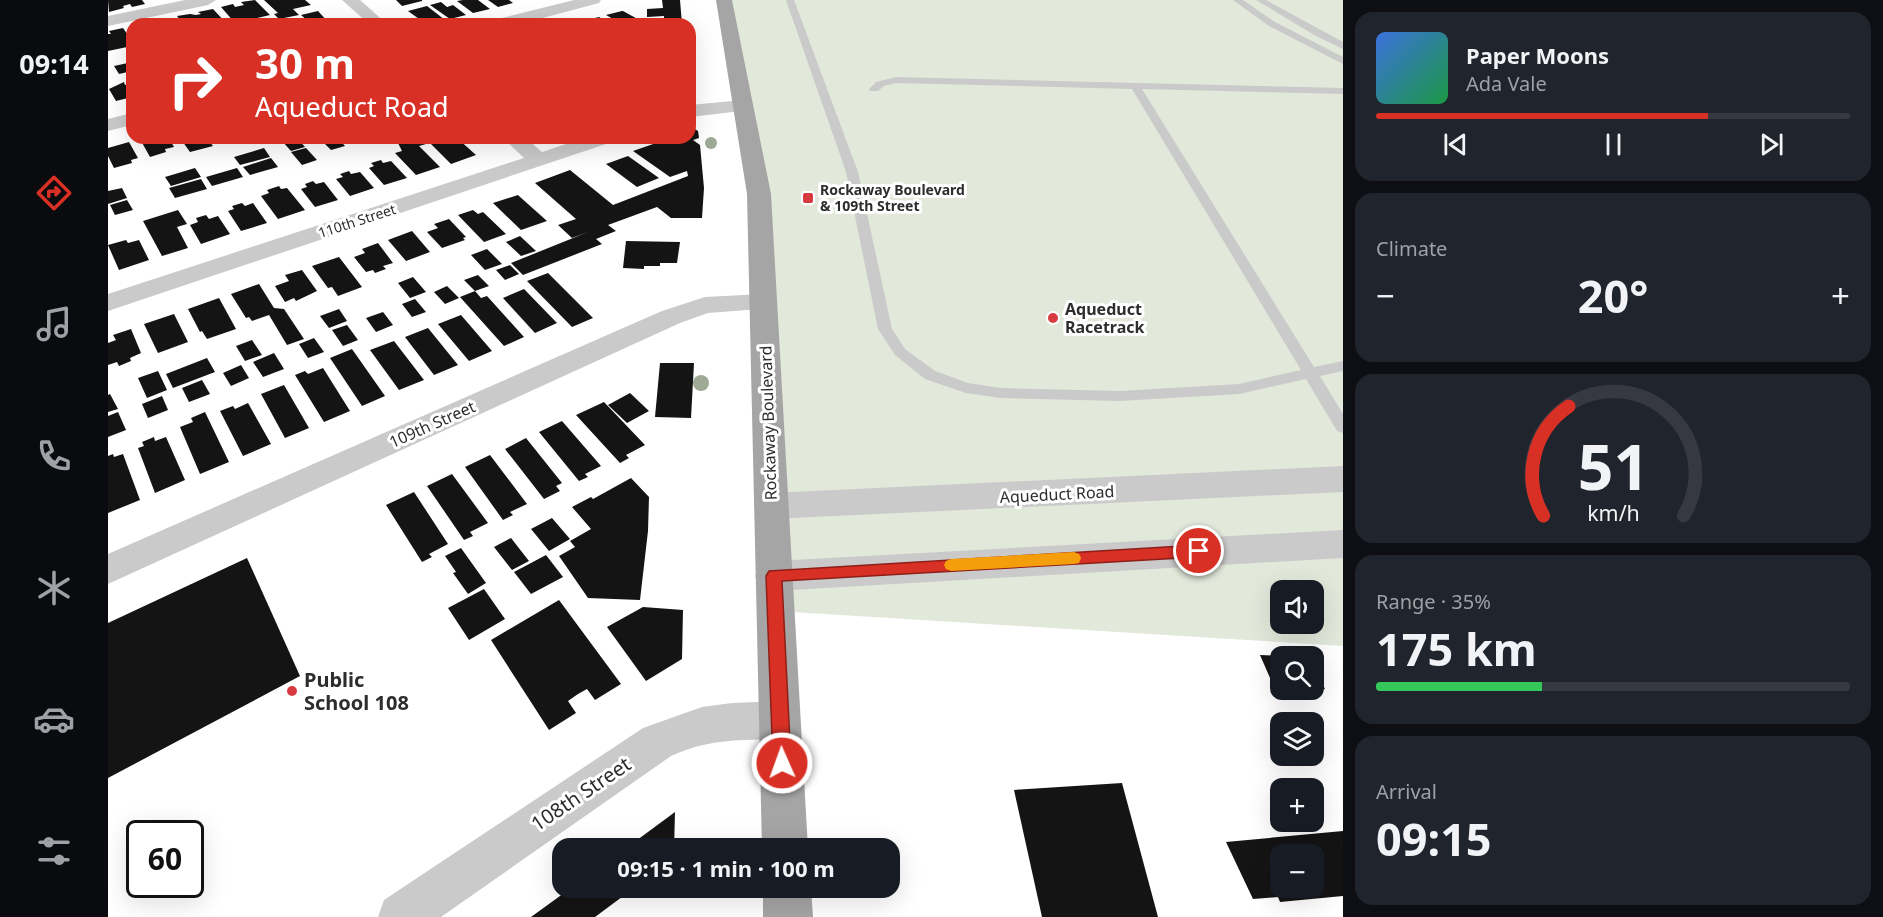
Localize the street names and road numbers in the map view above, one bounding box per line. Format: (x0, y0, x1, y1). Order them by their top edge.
street label: 110th Street (316, 199, 398, 242)
street label: Rockaway Boulevard (754, 345, 782, 501)
street label: 109th Street (386, 395, 479, 453)
street label: Aqueduct Road (999, 480, 1115, 508)
street label: 108th Street (526, 750, 636, 837)

